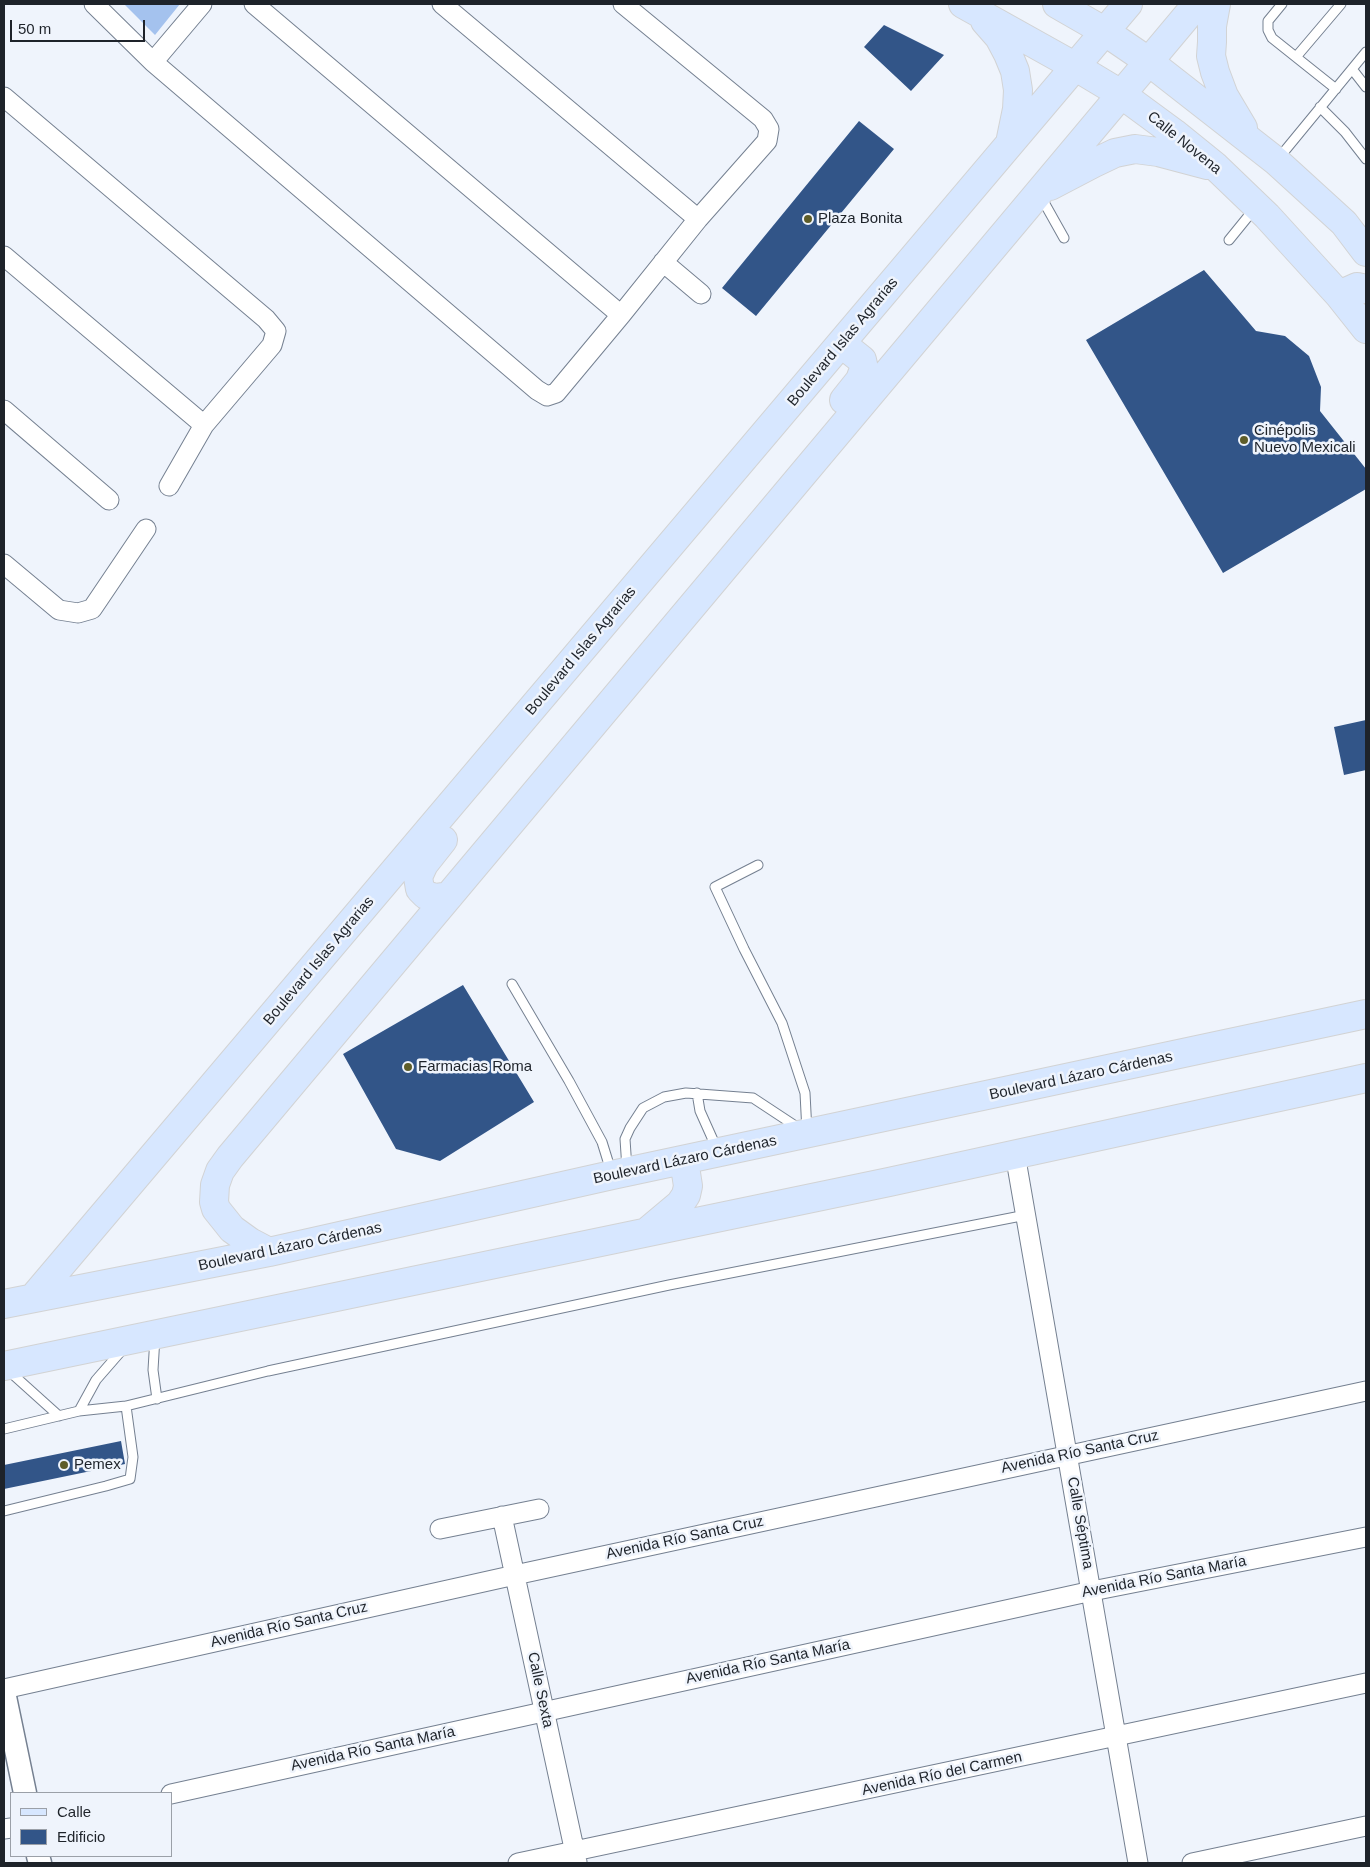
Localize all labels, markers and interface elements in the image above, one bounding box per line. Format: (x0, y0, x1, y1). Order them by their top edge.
scale bar (12, 10, 148, 42)
text: 50 m (18, 20, 51, 37)
street label: Calle Novena (1143, 108, 1225, 178)
place label: Plaza Bonita (818, 210, 902, 228)
marker: Plaza Bonita (802, 213, 814, 225)
street label: Boulevard Islas Agrarias (784, 274, 902, 410)
place label: Cinépolis Nuevo Mexicali (1254, 422, 1356, 457)
marker: Cinépolis Nuevo Mexicali (1238, 434, 1250, 446)
street label: Boulevard Islas Agrarias (522, 583, 640, 719)
street label: Boulevard Islas Agrarias (260, 893, 378, 1029)
street label: Boulevard Lázaro Cárdenas (988, 1048, 1174, 1104)
place label: Farmacias Roma (418, 1058, 532, 1076)
marker: Farmacias Roma (402, 1061, 414, 1073)
street label: Boulevard Lázaro Cárdenas (592, 1132, 778, 1188)
street label: Boulevard Lázaro Cárdenas (197, 1219, 383, 1275)
street label: Avenida Río Santa Cruz (1000, 1426, 1160, 1478)
place label: Pemex (74, 1456, 121, 1474)
marker: Pemex (58, 1459, 70, 1471)
street label: Calle Séptima (1063, 1475, 1097, 1571)
street label: Avenida Río Santa Cruz (605, 1512, 765, 1564)
street label: Avenida Río Santa María (1080, 1552, 1248, 1602)
street label: Avenida Río Santa Cruz (209, 1598, 369, 1652)
street label: Avenida Río Santa María (684, 1636, 852, 1688)
street label: Calle Sexta (523, 1651, 557, 1729)
street label: Avenida Río Santa María (289, 1723, 457, 1775)
street label: Avenida Río del Carmen (860, 1748, 1024, 1800)
legend (10, 1792, 172, 1857)
text: Calle (57, 1803, 91, 1820)
text: Edificio (57, 1828, 105, 1845)

